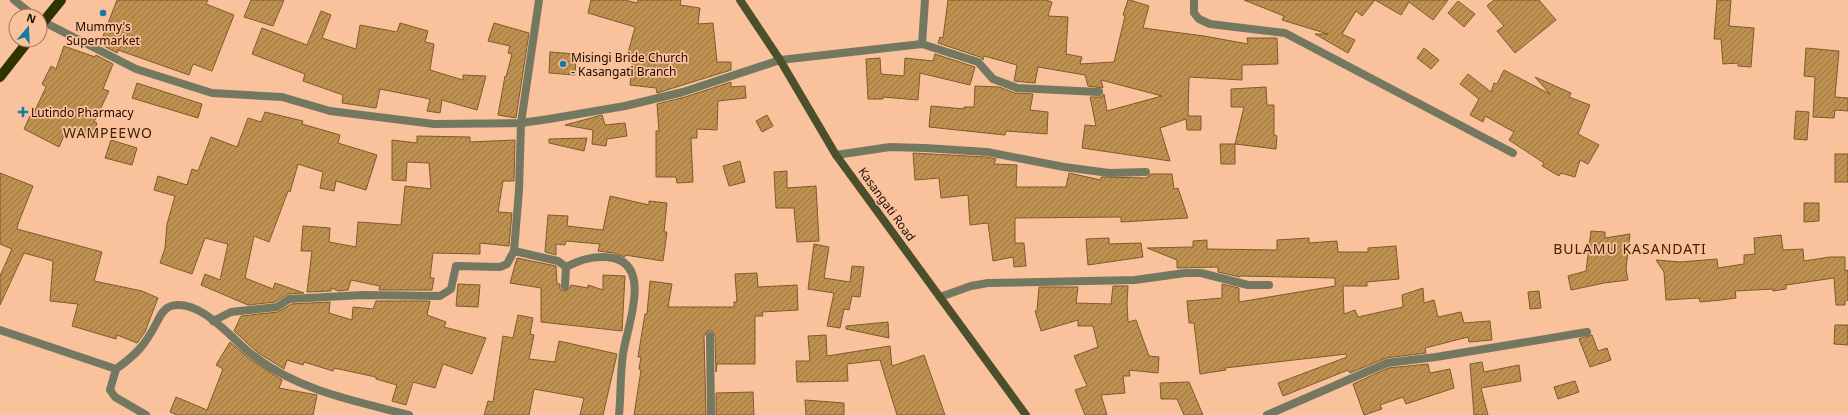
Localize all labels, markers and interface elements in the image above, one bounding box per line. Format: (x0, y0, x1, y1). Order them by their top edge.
north arrow (8, 8, 48, 48)
marker: Mummy's Supermarket (98, 8, 108, 18)
text: N (25, 10, 38, 27)
place label: Mummy's Supermarket (66, 18, 140, 49)
place label: Misingi Bride Church - Kasangati Branch (571, 49, 688, 80)
marker: Misingi Bride Church - Kasangati Branch (558, 59, 568, 69)
place label: Lutindo Pharmacy (31, 104, 134, 121)
marker: Lutindo Pharmacy (18, 107, 28, 117)
district label: WAMPEEWO (63, 123, 153, 142)
street label: Kasangati Road (854, 164, 920, 244)
district label: BULAMU KASANDATI (1553, 239, 1707, 258)

